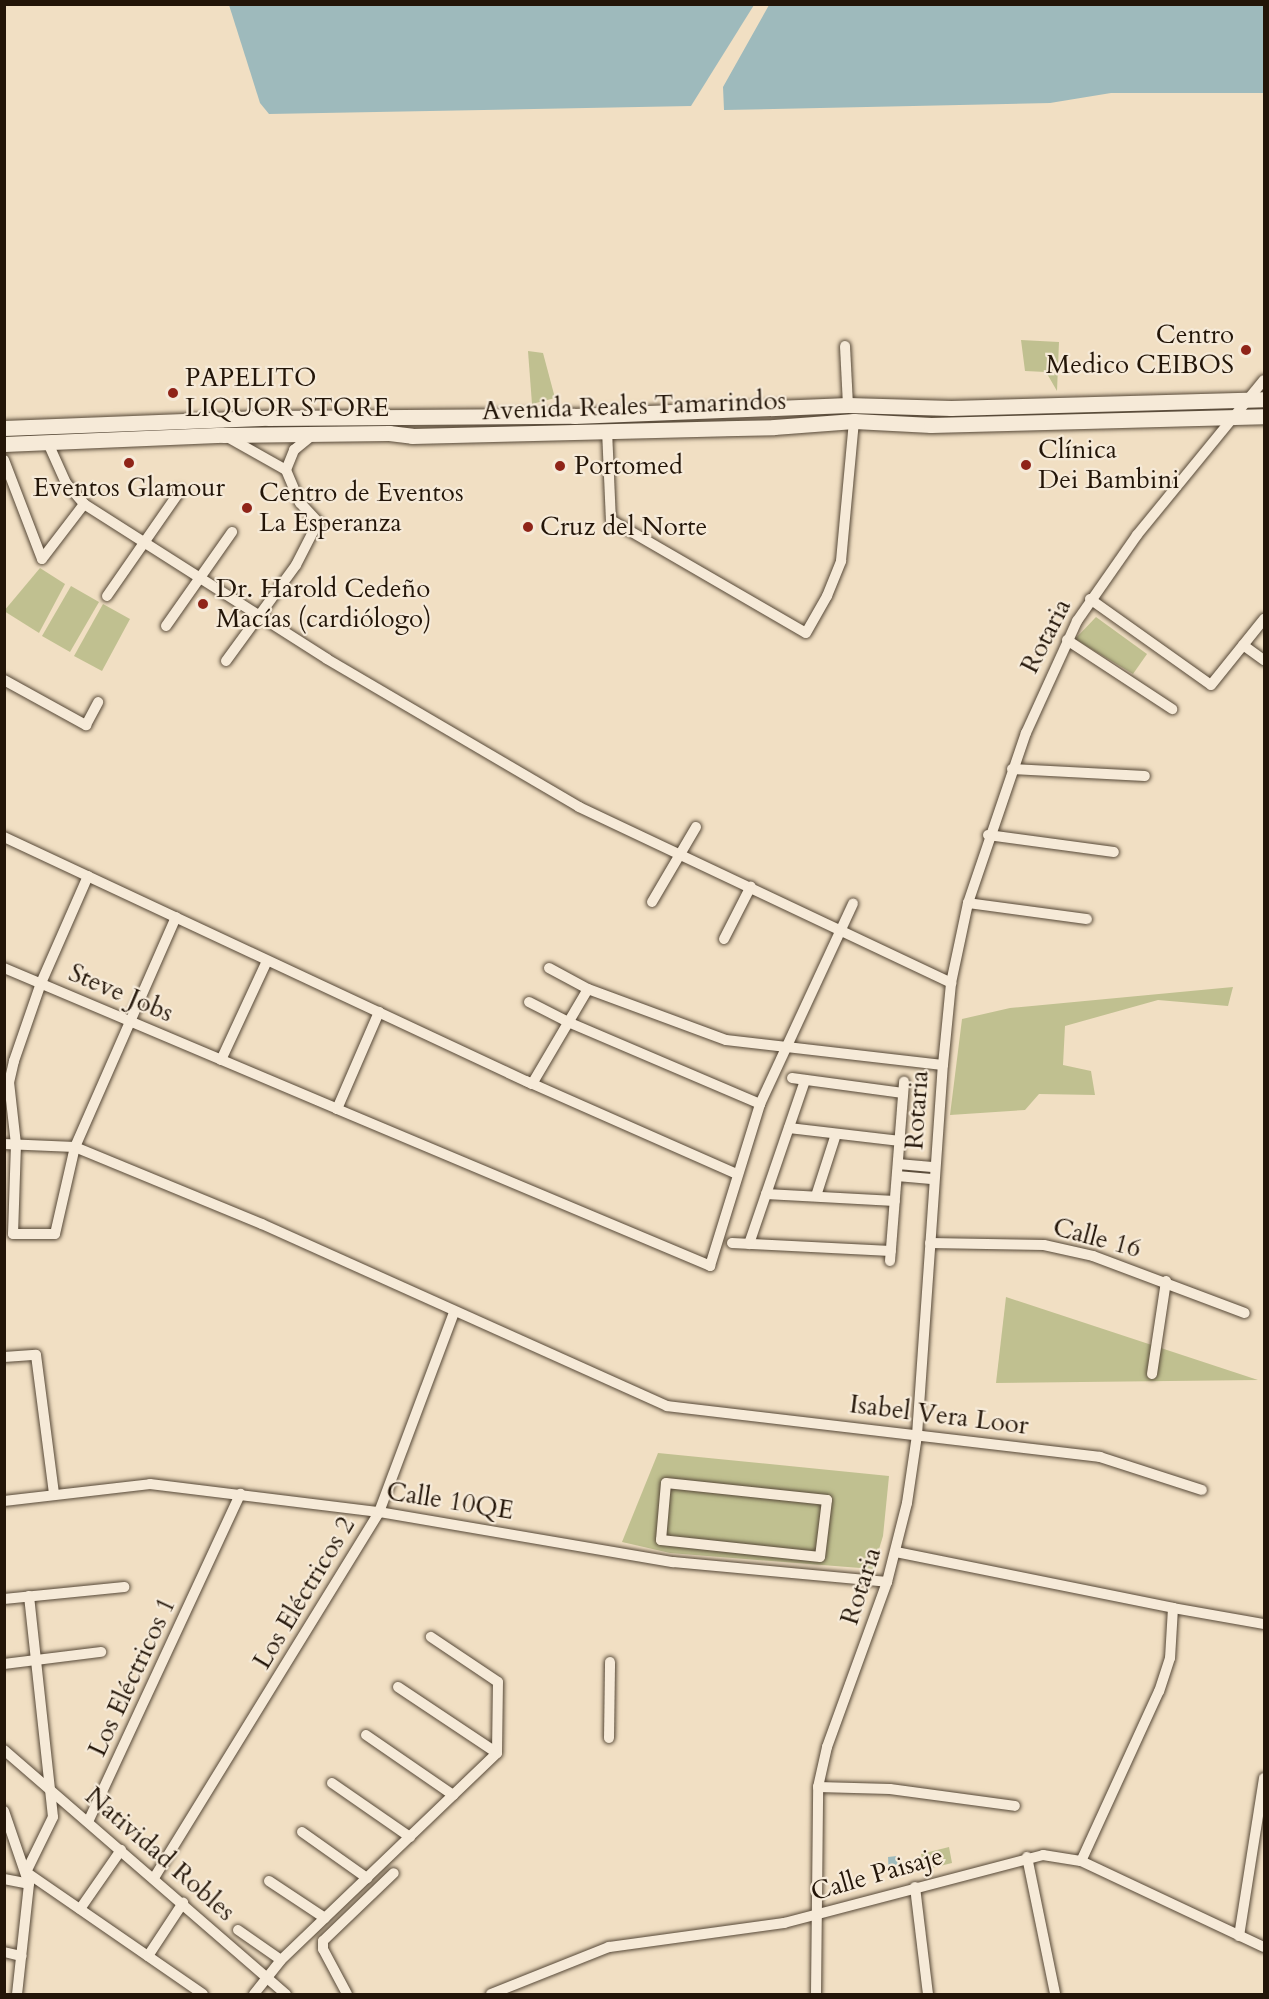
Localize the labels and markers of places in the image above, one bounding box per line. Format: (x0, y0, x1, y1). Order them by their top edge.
place label: Centro Medico CEIBOS (1046, 319, 1234, 380)
marker: Centro Medico CEIBOS (1239, 343, 1253, 357)
place label: PAPELITO LIQUOR STORE (185, 362, 389, 424)
marker: PAPELITO LIQUOR STORE (166, 386, 180, 400)
place label: Clínica Dei Bambini (1038, 434, 1179, 496)
place label: Portomed (574, 450, 683, 482)
marker: Eventos Glamour (122, 456, 136, 470)
marker: Portomed (551, 457, 569, 475)
marker: Clínica Dei Bambini (1019, 458, 1033, 472)
place label: Eventos Glamour (33, 472, 225, 504)
place label: Centro de Eventos La Esperanza (259, 477, 464, 538)
marker: Centro de Eventos La Esperanza (240, 501, 254, 515)
place label: Cruz del Norte (540, 511, 707, 543)
marker: Cruz del Norte (521, 520, 535, 534)
place label: Dr. Harold Cedeño Macías (cardiólogo) (216, 573, 431, 634)
marker: Dr. Harold Cedeño Macías (cardiólogo) (194, 595, 212, 613)

